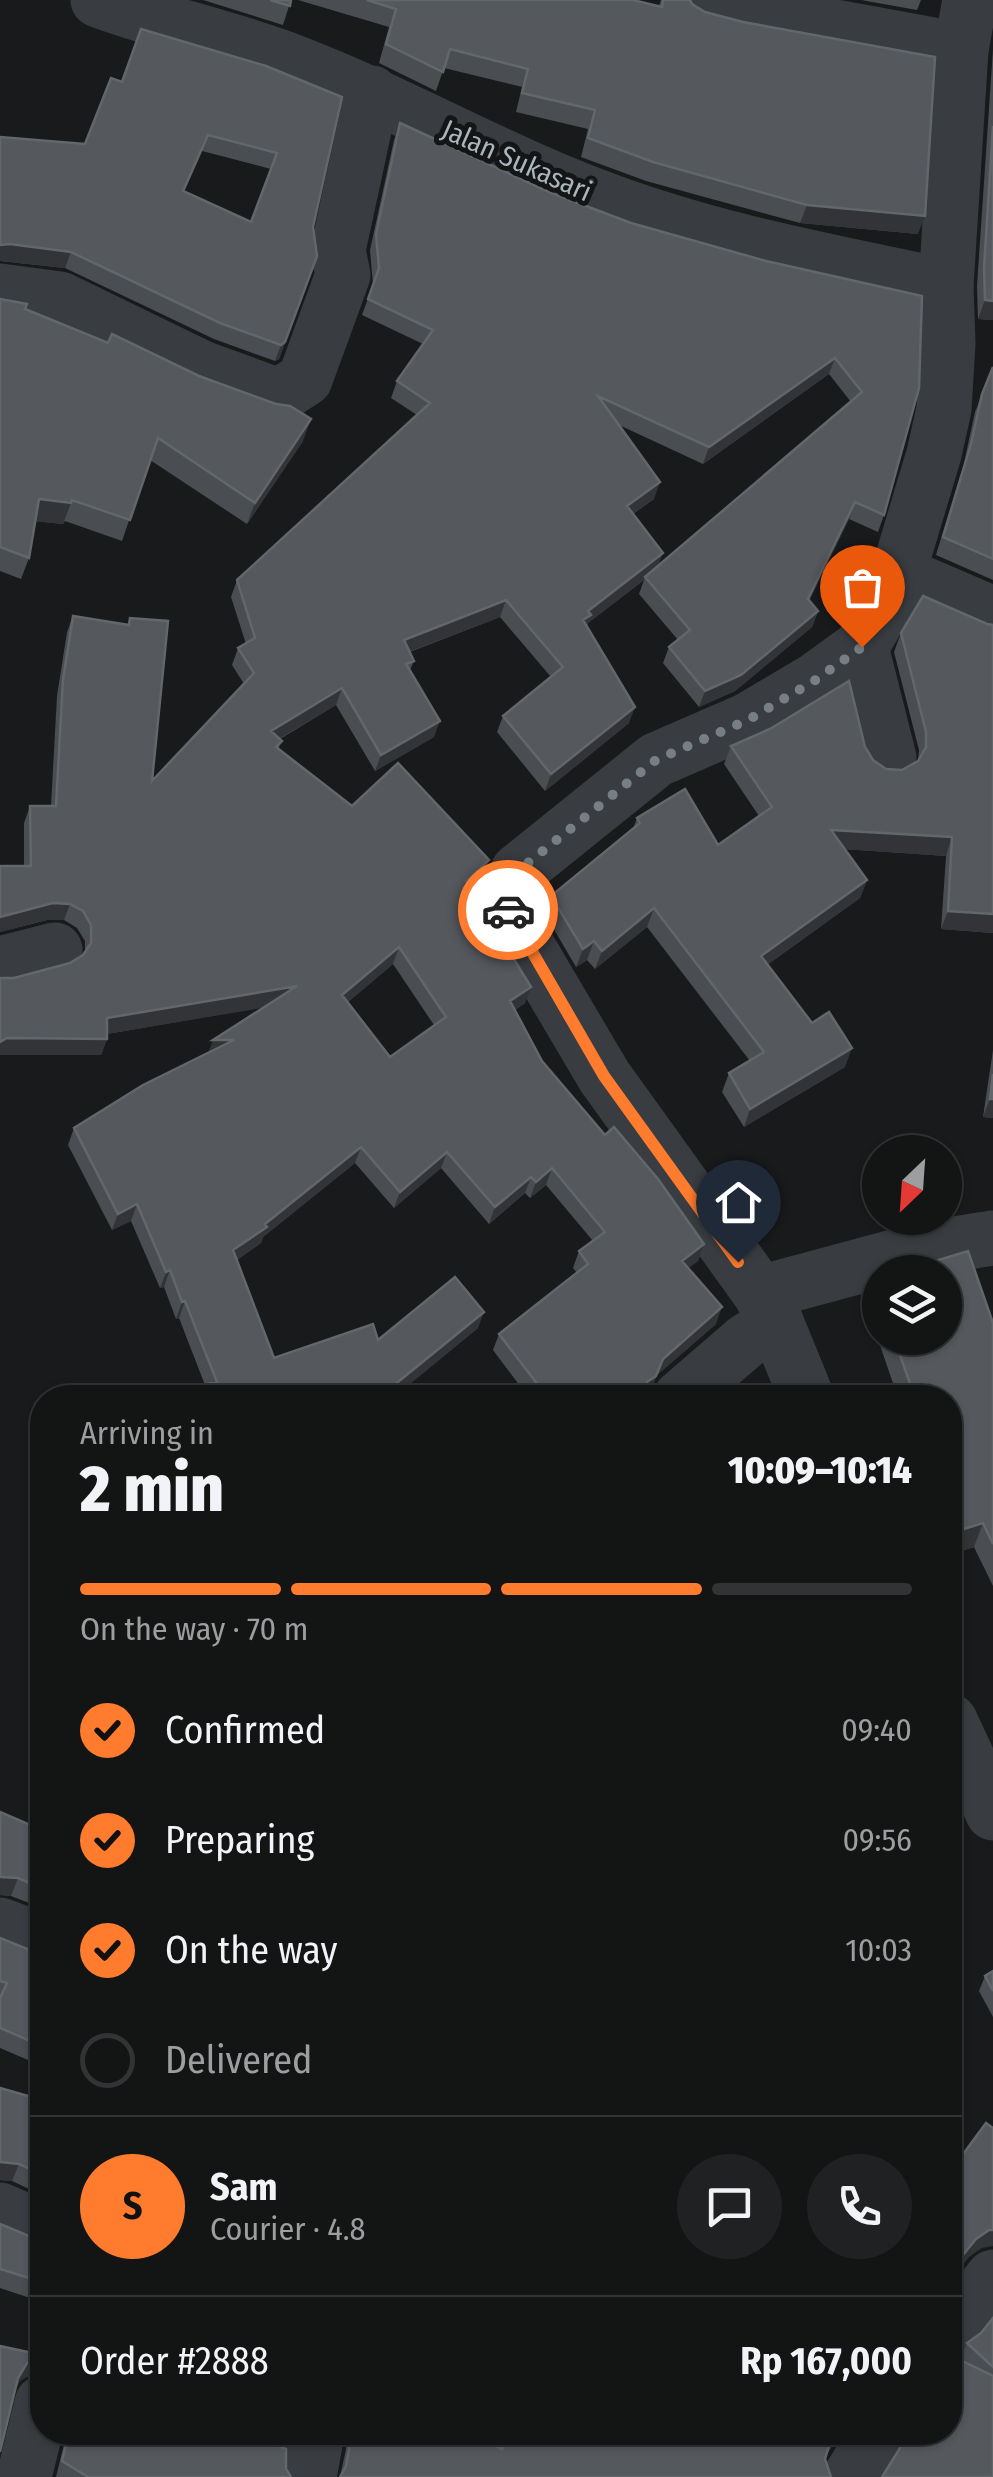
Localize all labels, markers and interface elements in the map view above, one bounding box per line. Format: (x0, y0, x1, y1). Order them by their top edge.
street label: Jalan Sukasari (437, 113, 597, 208)
pin (820, 545, 905, 648)
icon: bag (835, 560, 890, 615)
courier (458, 860, 558, 960)
icon: car (481, 883, 536, 938)
north arrow (862, 1135, 962, 1235)
map controls (862, 1135, 962, 1355)
pin (696, 1160, 781, 1263)
icon: home (711, 1175, 766, 1230)
button: layers (862, 1255, 962, 1355)
text: Arriving in (80, 1414, 214, 1452)
text: 10:09–10:14 (728, 1447, 912, 1493)
text: 2 min (80, 1450, 224, 1528)
text: On the way · 70 m (80, 1610, 308, 1648)
icon: check (80, 1703, 135, 1758)
text: Confirmed (165, 1707, 325, 1753)
text: 09:40 (841, 1711, 912, 1749)
icon: check (80, 1813, 135, 1868)
text: Preparing (165, 1817, 314, 1863)
text: 09:56 (843, 1821, 912, 1859)
icon: check (80, 1923, 135, 1978)
text: On the way (165, 1927, 337, 1973)
text: 10:03 (845, 1931, 912, 1969)
text: Delivered (165, 2037, 312, 2083)
button: chat (677, 2154, 782, 2259)
button: phone (807, 2154, 912, 2259)
text: Sam (210, 2164, 278, 2210)
text: S (123, 2183, 142, 2229)
text: Courier · 4.8 (210, 2210, 366, 2248)
text: Order #2888 (80, 2338, 269, 2384)
text: Rp 167,000 (740, 2338, 912, 2384)

